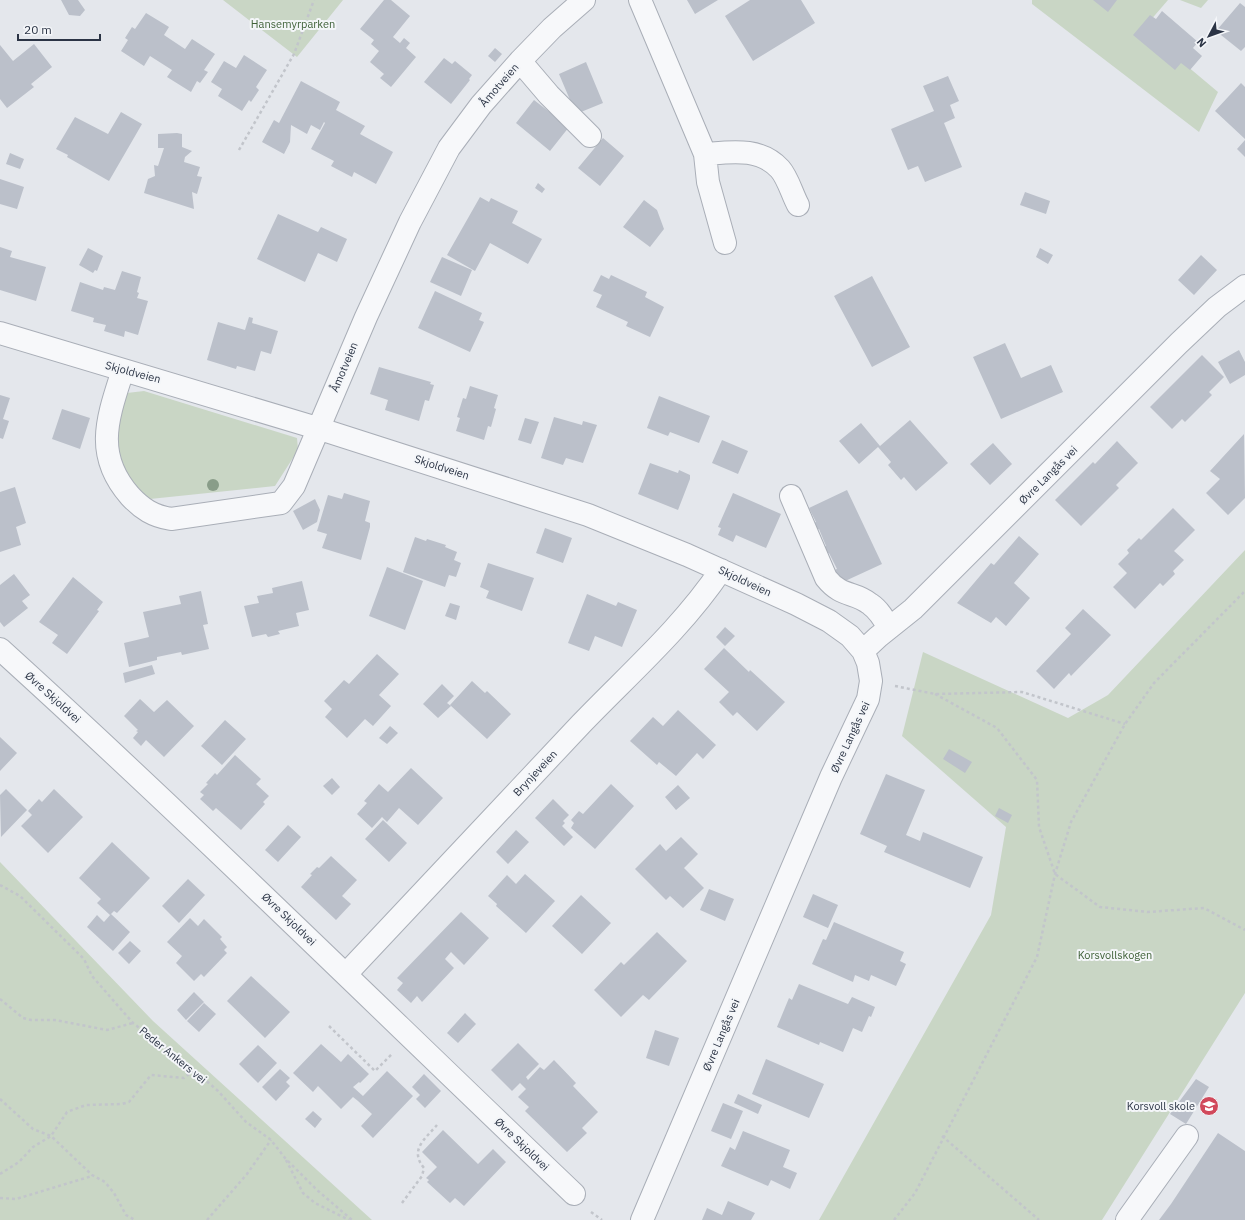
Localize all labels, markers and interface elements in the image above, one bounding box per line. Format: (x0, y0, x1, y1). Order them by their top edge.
scale bar (18, 16, 100, 42)
north arrow (1189, 16, 1229, 56)
park label: Hansemyrparken (251, 17, 335, 31)
text: 20 m (24, 22, 52, 37)
text: N (1194, 35, 1209, 50)
street label: Åmotveien (476, 60, 522, 110)
street label: Åmotveien (327, 340, 361, 394)
street label: Skjoldveien (104, 358, 162, 386)
street label: Øvre Langås vei (1016, 443, 1080, 507)
street label: Skjoldveien (413, 452, 471, 482)
street label: Skjoldveien (716, 563, 774, 599)
street label: Øvre Skjoldvei (22, 668, 84, 726)
street label: Øvre Langås vei (827, 699, 873, 775)
street label: Brynjeveien (510, 747, 560, 799)
street label: Øvre Skjoldvei (259, 890, 319, 948)
park label: Korsvollskogen (1078, 948, 1152, 962)
street label: Øvre Langås vei (699, 997, 743, 1073)
street label: Peder Ankers vei (137, 1024, 209, 1086)
school or university icon: Korsvoll skole (1198, 1095, 1220, 1117)
place label: Korsvoll skole (1127, 1099, 1195, 1113)
street label: Øvre Skjoldvei (492, 1115, 552, 1173)

